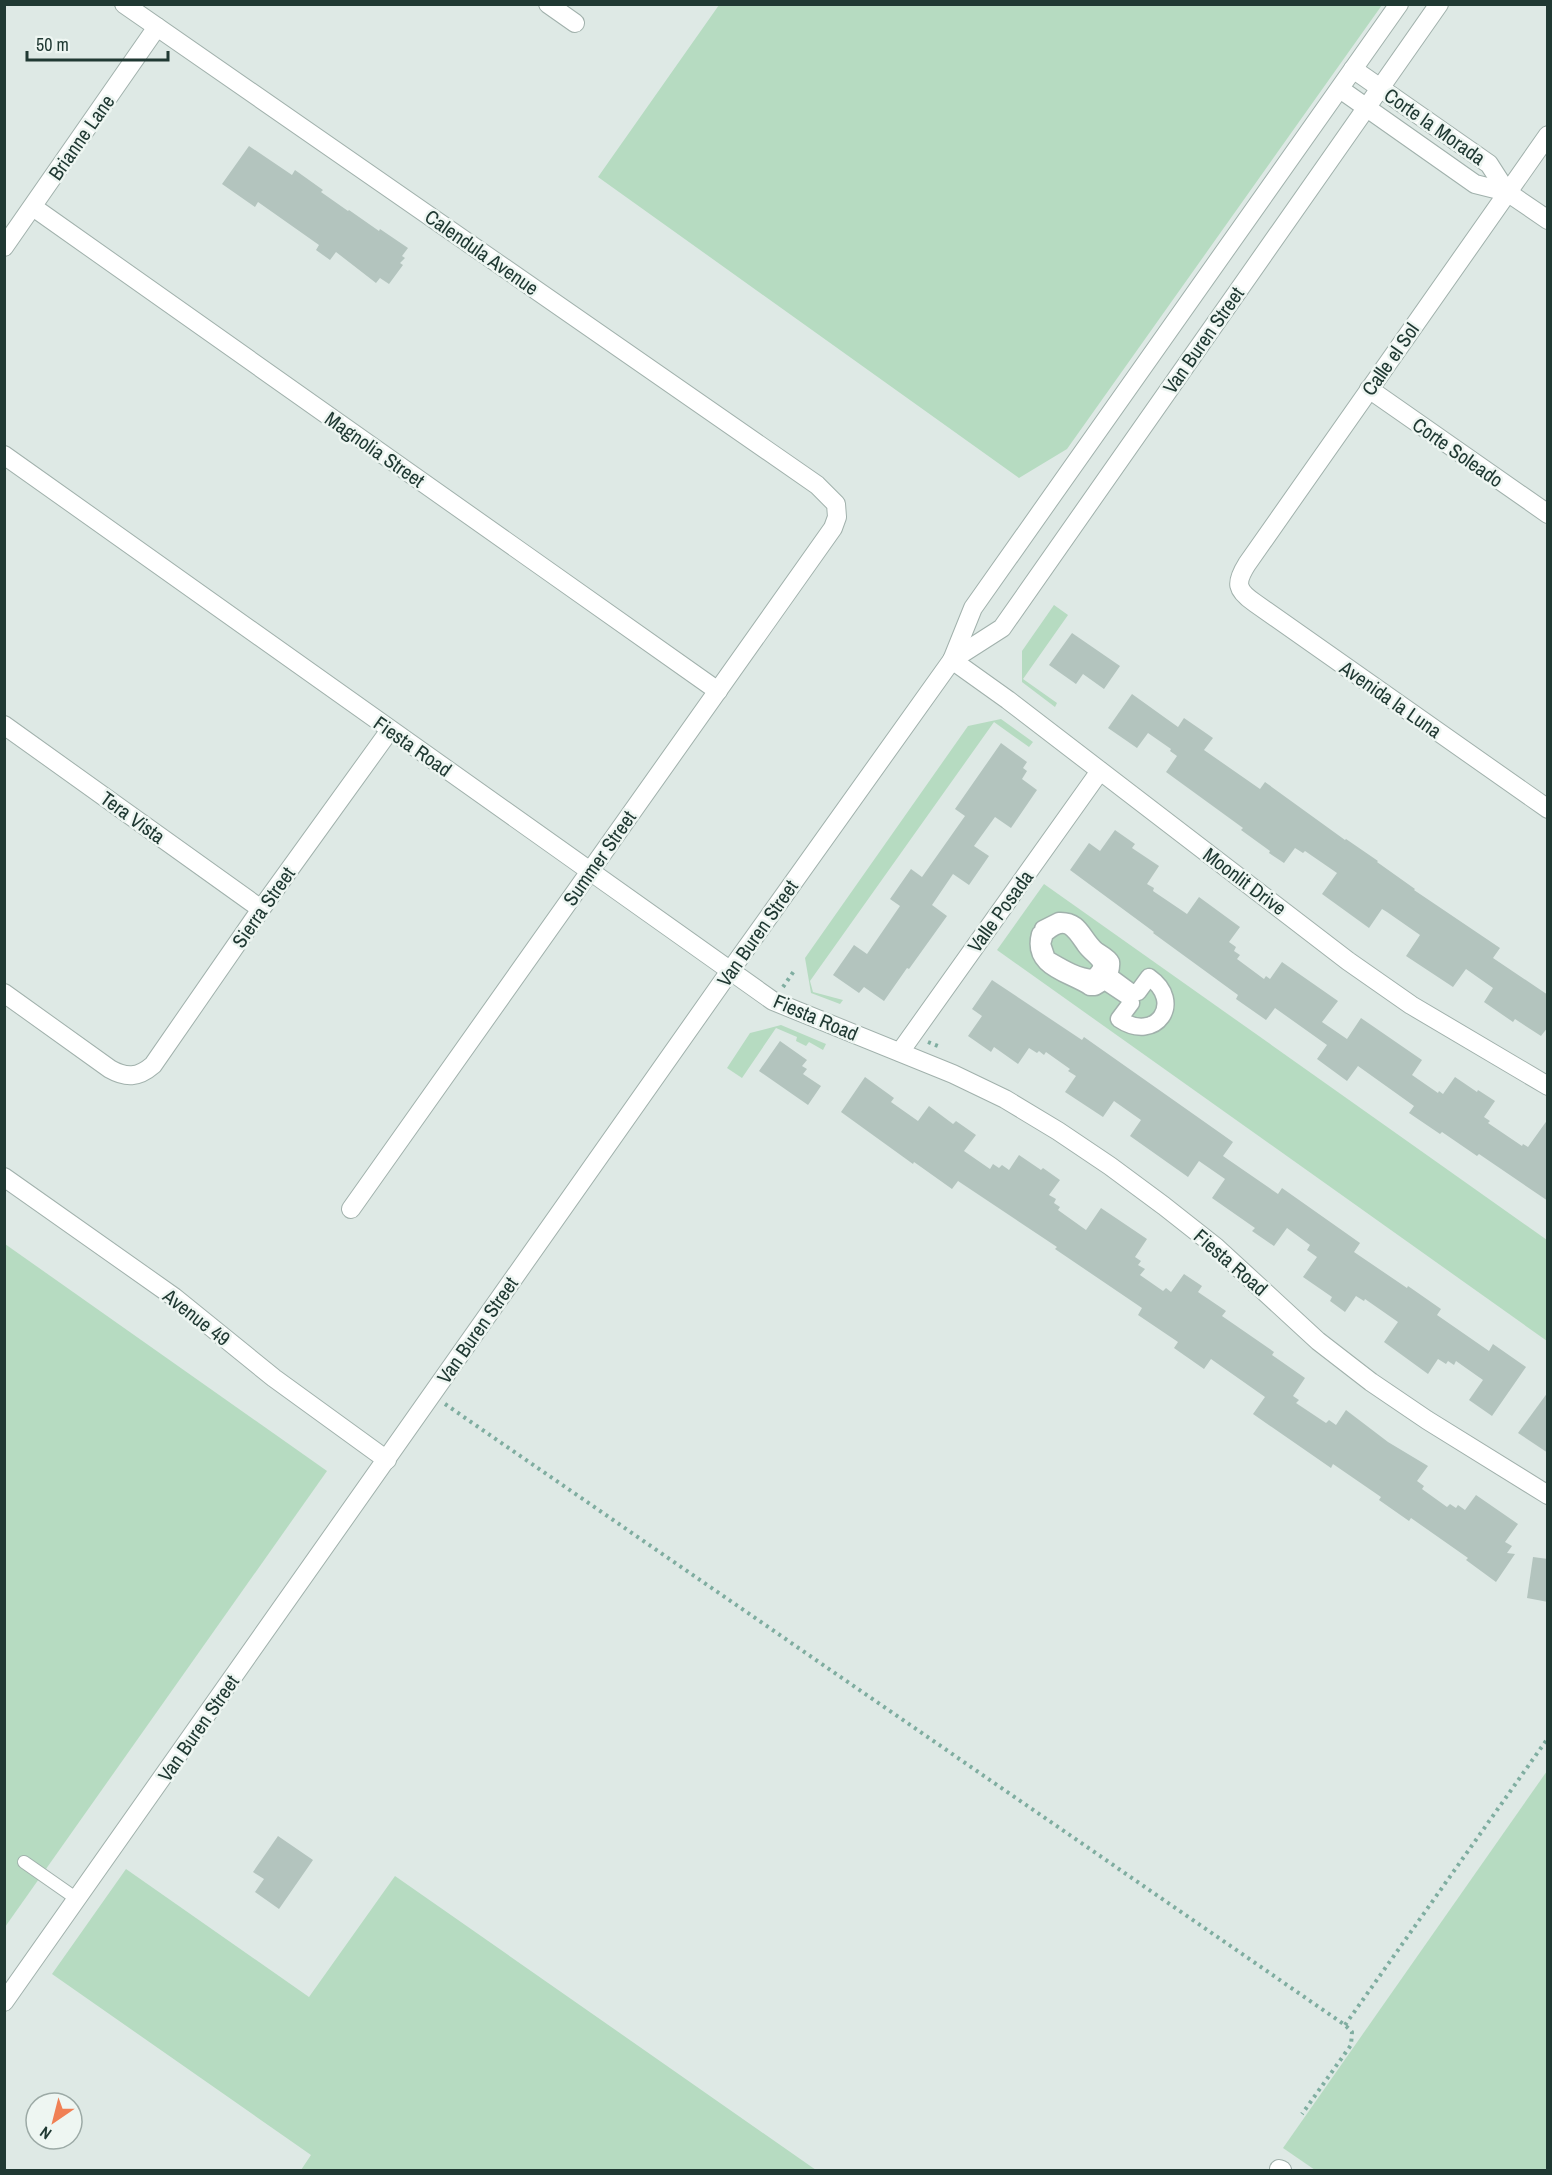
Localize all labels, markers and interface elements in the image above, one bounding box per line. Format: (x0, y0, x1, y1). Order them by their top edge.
scale bar (27, 24, 168, 62)
text: 50 m (36, 32, 69, 57)
street label: Corte la Morada (1379, 81, 1491, 171)
street label: Brianne Lane (42, 89, 120, 185)
street label: Calendula Avenue (420, 203, 544, 301)
street label: Van Buren Street (1156, 281, 1250, 399)
street label: Calle el Sol (1355, 317, 1425, 401)
street label: Magnolia Street (320, 405, 431, 494)
street label: Corte Soleado (1407, 411, 1509, 493)
street label: Avenida la Luna (1334, 653, 1447, 744)
street label: Fiesta Road (369, 709, 457, 783)
street label: Tera Vista (95, 784, 171, 850)
street label: Summer Street (556, 805, 642, 911)
street label: Moonlit Drive (1198, 841, 1292, 921)
street label: Sierra Street (225, 861, 301, 953)
street label: Valle Posada (961, 864, 1039, 958)
street label: Van Buren Street (710, 874, 804, 992)
street label: Fiesta Road (770, 987, 862, 1047)
street label: Fiesta Road (1188, 1223, 1274, 1301)
street label: Van Buren Street (430, 1271, 524, 1389)
street label: Avenue 49 (157, 1282, 236, 1352)
street label: Van Buren Street (151, 1669, 245, 1787)
north arrow (24, 2091, 84, 2151)
text: N (35, 2122, 56, 2145)

